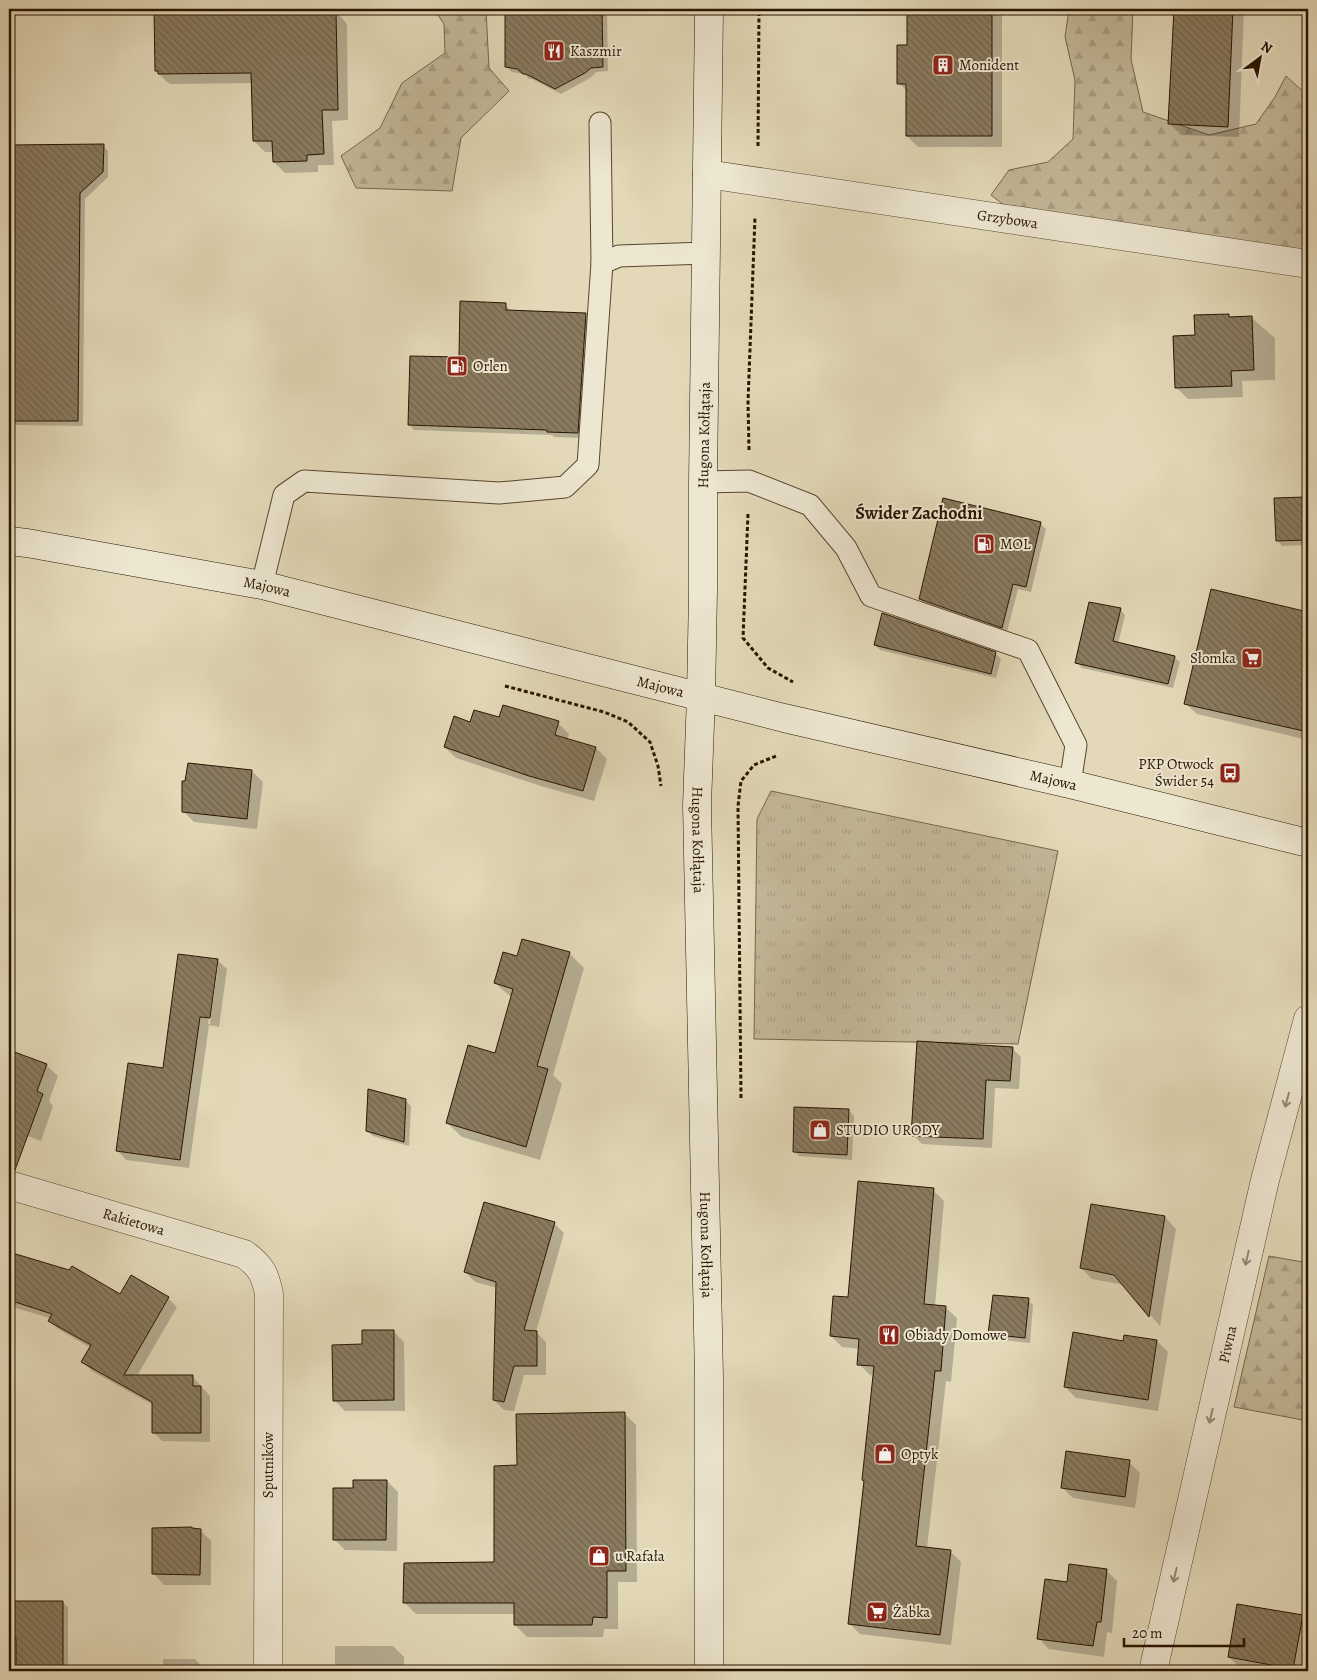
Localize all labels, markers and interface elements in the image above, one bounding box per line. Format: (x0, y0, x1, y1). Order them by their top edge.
north arrow (1234, 32, 1284, 82)
text: N (1257, 37, 1276, 58)
restaurant icon: Kaszmir (542, 39, 566, 63)
place label: Kaszmir (570, 41, 622, 61)
building icon: Monident (931, 53, 955, 77)
place label: Monident (959, 55, 1019, 75)
street label: Grzybowa (976, 205, 1039, 233)
fuel station icon: Orlen (445, 354, 469, 378)
place label: Orlen (473, 356, 508, 376)
street label: Hugona Kołłątaja (693, 381, 715, 489)
district label: Świder Zachodni (855, 501, 983, 525)
fuel station icon: MOL (972, 532, 996, 556)
place label: MOL (1000, 534, 1031, 554)
street label: Majowa (242, 572, 293, 602)
supermarket icon: Słomka (1240, 646, 1264, 670)
place label: Słomka (1190, 648, 1236, 668)
street label: Majowa (635, 671, 686, 702)
place label: PKP Otwock Świder 54 (1138, 754, 1215, 791)
bus stop icon: PKP Otwock Świder 54 (1218, 761, 1242, 785)
street label: Majowa (1028, 765, 1079, 795)
street label: Hugona Kołłątaja (687, 786, 709, 894)
one-way arrow (1281, 1092, 1291, 1108)
shop icon: STUDIO URODY (808, 1118, 832, 1142)
place label: STUDIO URODY (836, 1120, 941, 1140)
street label: Hugona Kołłątaja (695, 1191, 717, 1298)
street label: Rakietowa (100, 1203, 167, 1240)
one-way arrow (1242, 1249, 1251, 1265)
restaurant icon: Obiady Domowe (877, 1323, 901, 1347)
street label: Piwna (1214, 1324, 1241, 1365)
place label: Obiady Domowe (905, 1325, 1007, 1345)
one-way arrow (1206, 1408, 1215, 1424)
street label: Sputników (258, 1431, 278, 1498)
shop icon: Optyk (873, 1442, 897, 1466)
place label: Optyk (901, 1444, 939, 1464)
shop icon: u Rafała (587, 1544, 611, 1568)
place label: u Rafała (615, 1546, 665, 1566)
one-way arrow (1170, 1566, 1179, 1582)
supermarket icon: Żabka (865, 1600, 889, 1624)
place label: Żabka (893, 1602, 930, 1622)
scale bar (1124, 1615, 1244, 1647)
text: 20 m (1132, 1623, 1163, 1643)

